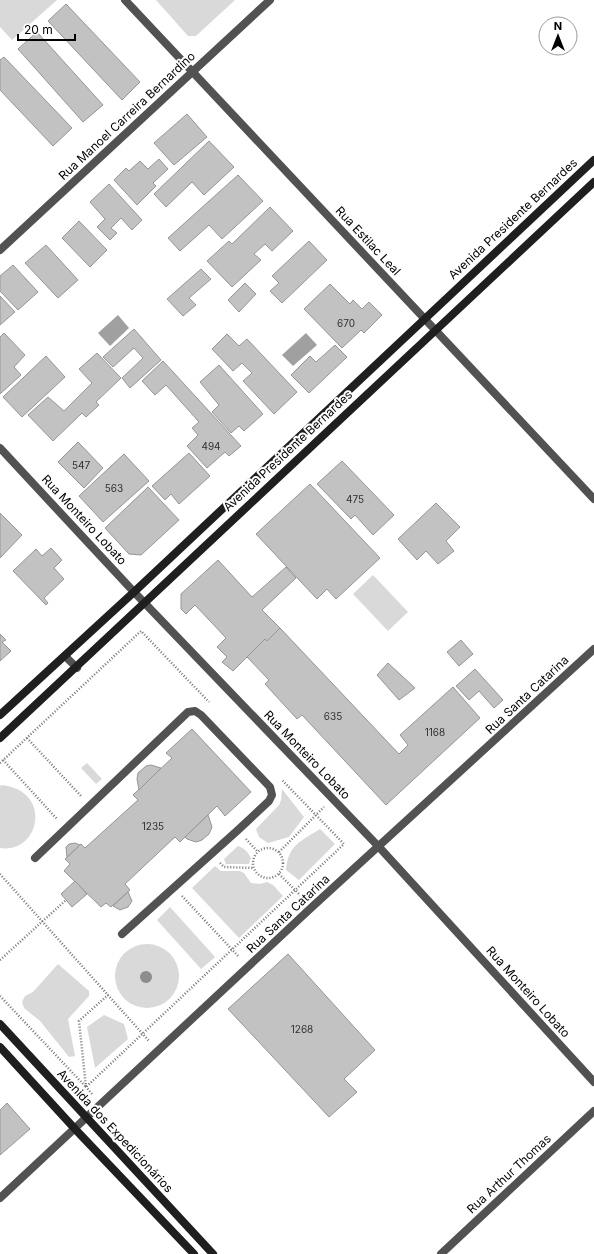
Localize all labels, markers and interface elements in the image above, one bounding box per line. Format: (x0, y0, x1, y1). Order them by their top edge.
scale bar (18, 16, 75, 42)
north arrow (538, 16, 578, 56)
text: N (554, 19, 562, 33)
text: 20 m (24, 22, 53, 37)
street label: Rua Manoel Carreira Bernardino (55, 48, 198, 183)
street label: Avenida Presidente Bernardes (445, 155, 580, 282)
street label: Rua Estilac Leal (333, 203, 404, 278)
house number: 670 (337, 317, 355, 329)
street label: Avenida Presidente Bernardes (220, 387, 355, 514)
house number: 494 (201, 440, 221, 452)
house number: 547 (72, 459, 90, 471)
street label: Rua Monteiro Lobato (39, 471, 130, 568)
house number: 563 (105, 482, 123, 494)
house number: 475 (346, 493, 364, 505)
street label: Rua Santa Catarina (482, 652, 571, 737)
street label: Rua Monteiro Lobato (261, 707, 354, 802)
house number: 635 (324, 710, 342, 722)
house number: 1168 (425, 726, 445, 738)
house number: 1235 (142, 820, 164, 832)
street label: Rua Santa Catarina (243, 871, 332, 956)
street label: Rua Monteiro Lobato (483, 943, 573, 1040)
house number: 1268 (291, 1023, 313, 1035)
street label: Avenida dos Expedicionários (54, 1066, 176, 1195)
street label: Rua Arthur Thomas (463, 1131, 554, 1216)

